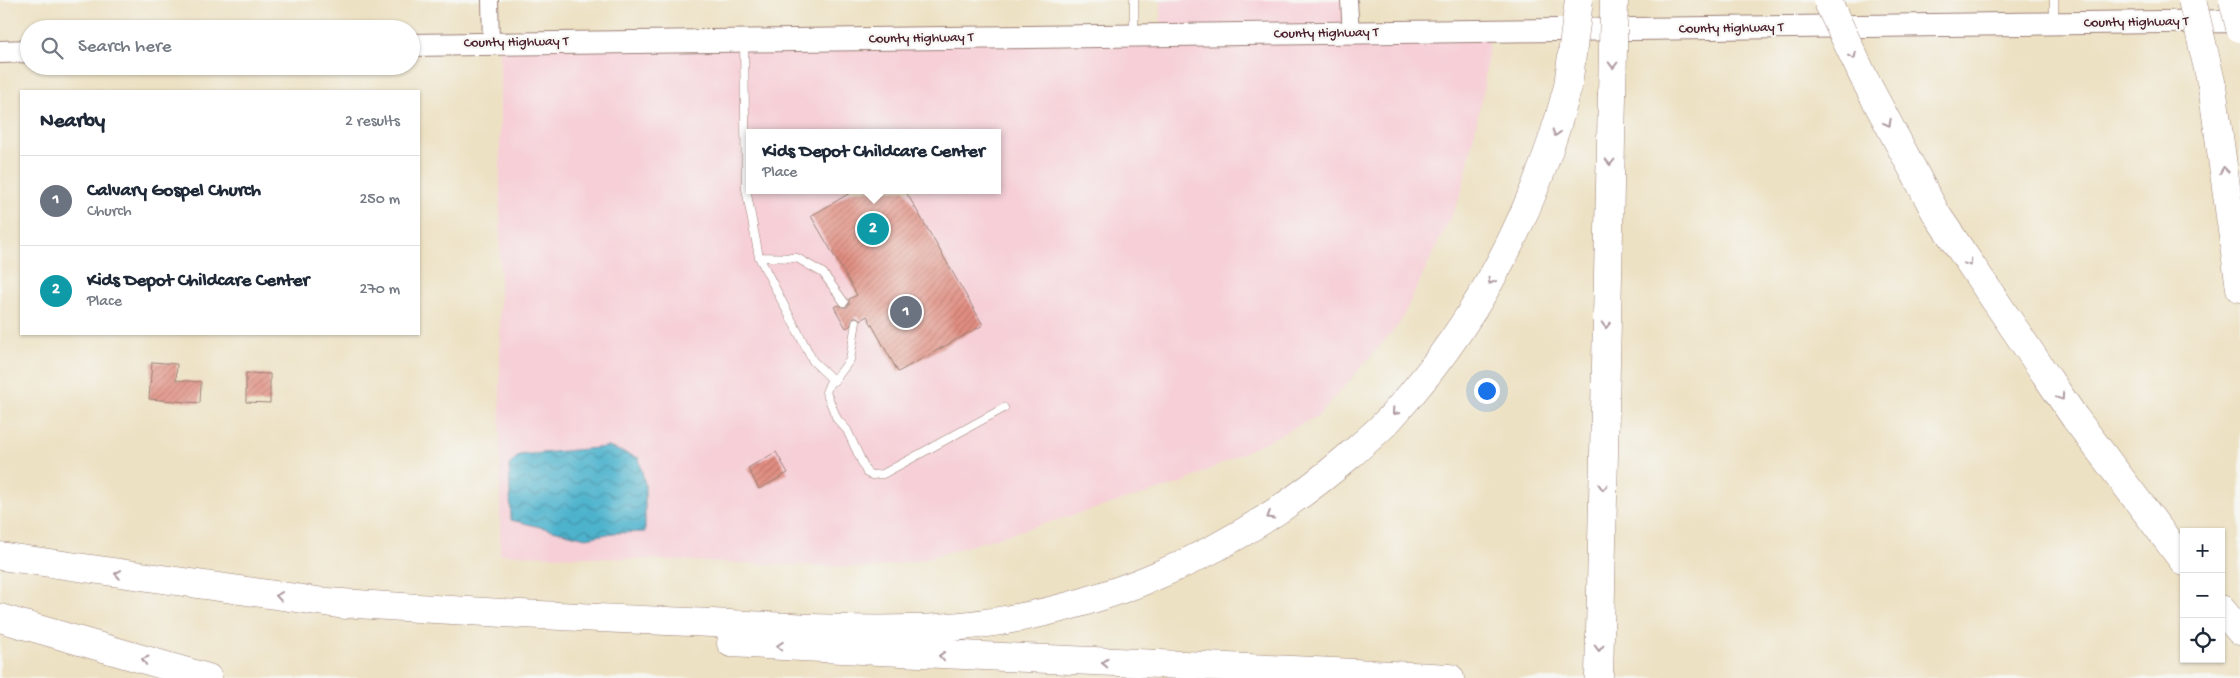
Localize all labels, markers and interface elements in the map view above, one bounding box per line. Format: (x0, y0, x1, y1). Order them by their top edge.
street label: County Highway T (2083, 14, 2189, 32)
search box (20, 20, 420, 75)
street label: County Highway T (1678, 20, 1784, 38)
street label: County Highway T (1273, 25, 1379, 43)
street label: County Highway T (868, 30, 974, 48)
icon: search (38, 34, 66, 62)
street label: County Highway T (463, 34, 569, 52)
text: Search here (78, 36, 172, 59)
one-way arrow (1847, 51, 1857, 60)
one-way arrow (1607, 62, 1618, 70)
text: Nearby (40, 110, 105, 135)
text: 2 results (345, 113, 400, 132)
one-way arrow (1881, 118, 1891, 127)
one-way arrow (1551, 128, 1561, 136)
popup (746, 129, 1001, 194)
text: Kids Depot Childcare Center (762, 141, 985, 164)
one-way arrow (1605, 158, 1616, 166)
text: Place (762, 164, 797, 183)
one-way arrow (2219, 166, 2230, 174)
text: Calvary Gospel Church (87, 180, 261, 203)
text: 1 (53, 191, 59, 210)
text: 250 m (360, 191, 400, 210)
text: Church (87, 203, 131, 222)
pin: 2 (857, 210, 889, 248)
one-way arrow (1963, 258, 1973, 267)
text: Kids Depot Childcare Center (87, 270, 309, 293)
one-way arrow (1487, 276, 1497, 285)
text: 2 (52, 281, 60, 300)
text: 270 m (360, 281, 400, 300)
text: Place (87, 293, 122, 312)
pin: 1 (890, 293, 922, 331)
one-way arrow (1601, 321, 1612, 329)
your location (1474, 378, 1500, 404)
one-way arrow (2055, 391, 2064, 401)
one-way arrow (1392, 407, 1401, 416)
one-way arrow (1597, 483, 1608, 491)
one-way arrow (1267, 509, 1276, 519)
map controls (2180, 528, 2225, 663)
button: + (2180, 528, 2225, 573)
one-way arrow (114, 569, 122, 580)
button: − (2180, 573, 2225, 618)
one-way arrow (275, 591, 283, 602)
button: locate (2180, 618, 2225, 663)
one-way arrow (776, 640, 784, 651)
one-way arrow (1594, 645, 1604, 653)
one-way arrow (938, 650, 946, 661)
one-way arrow (141, 655, 149, 665)
one-way arrow (1100, 657, 1108, 668)

